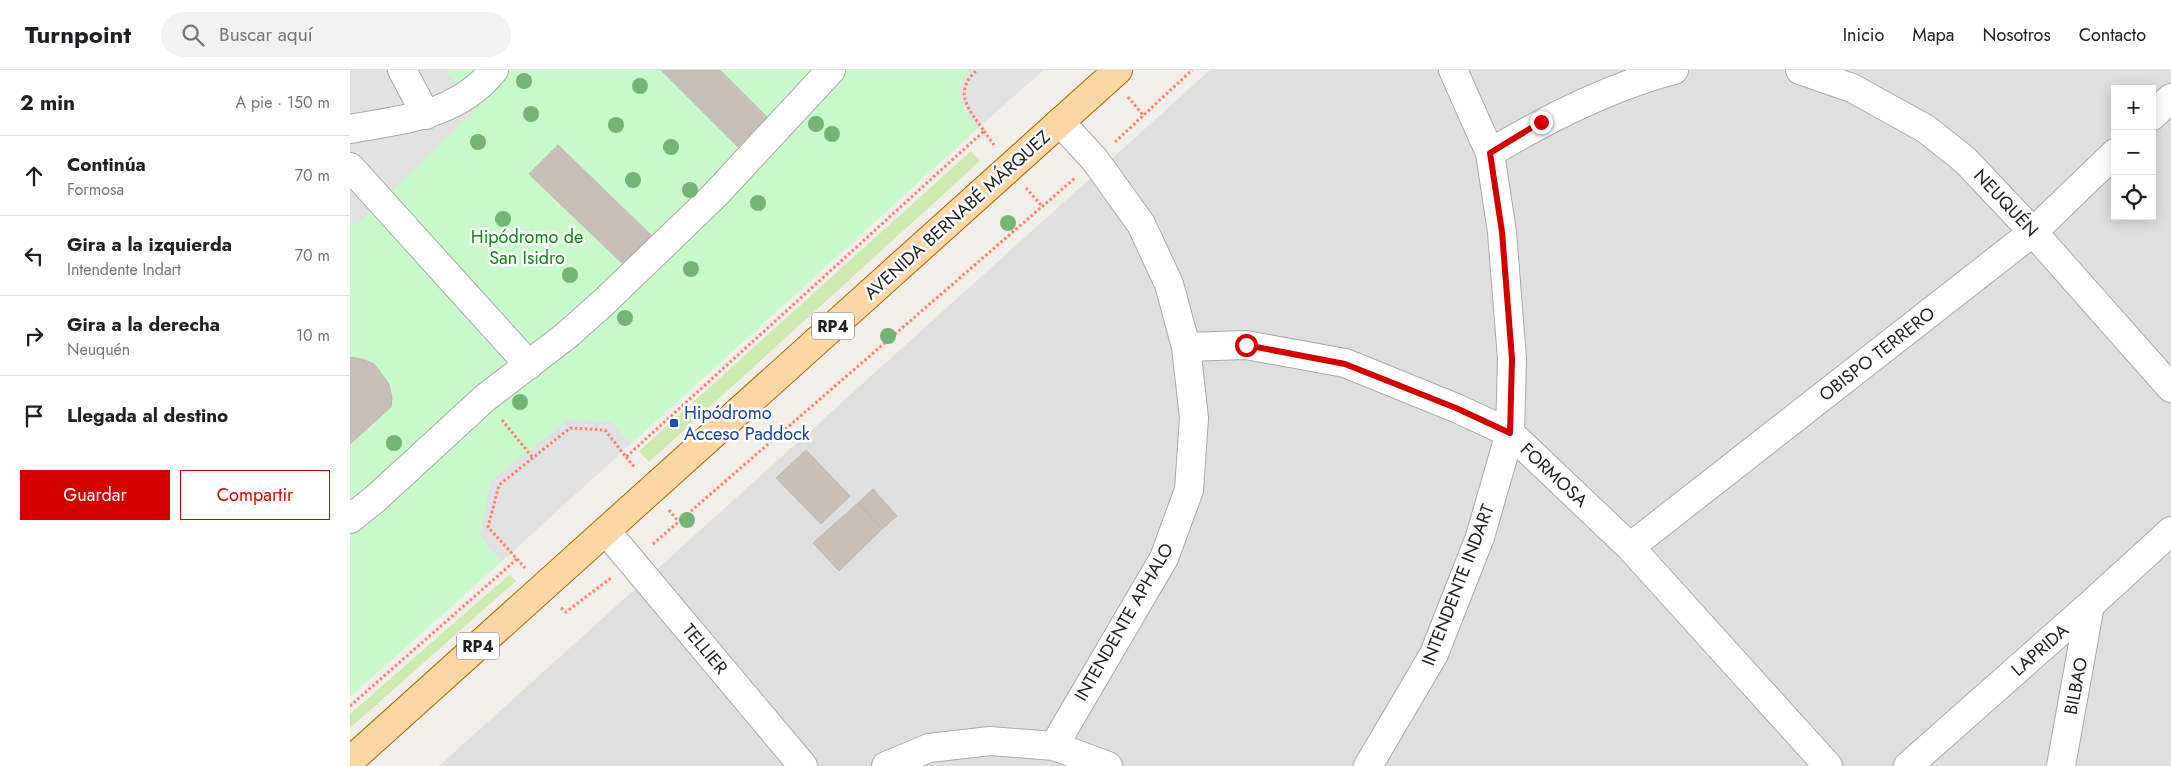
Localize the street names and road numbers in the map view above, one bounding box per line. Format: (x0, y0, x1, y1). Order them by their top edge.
street label: AVENIDA BERNABÉ MÁRQUEZ (858, 124, 1056, 306)
street label: NEUQUÉN (1968, 163, 2044, 243)
street label: OBISPO TERRERO (1814, 300, 1940, 408)
road number: RP4 (812, 312, 854, 340)
street label: FORMOSA (1514, 437, 1594, 513)
street label: INTENDENTE INDART (1415, 500, 1501, 669)
street label: INTENDENTE APHALO (1068, 538, 1180, 706)
street label: TELLIER (676, 618, 734, 680)
street label: LAPRIDA (2006, 618, 2074, 682)
road number: RP4 (457, 632, 499, 660)
street label: BILBAO (2058, 655, 2094, 717)

